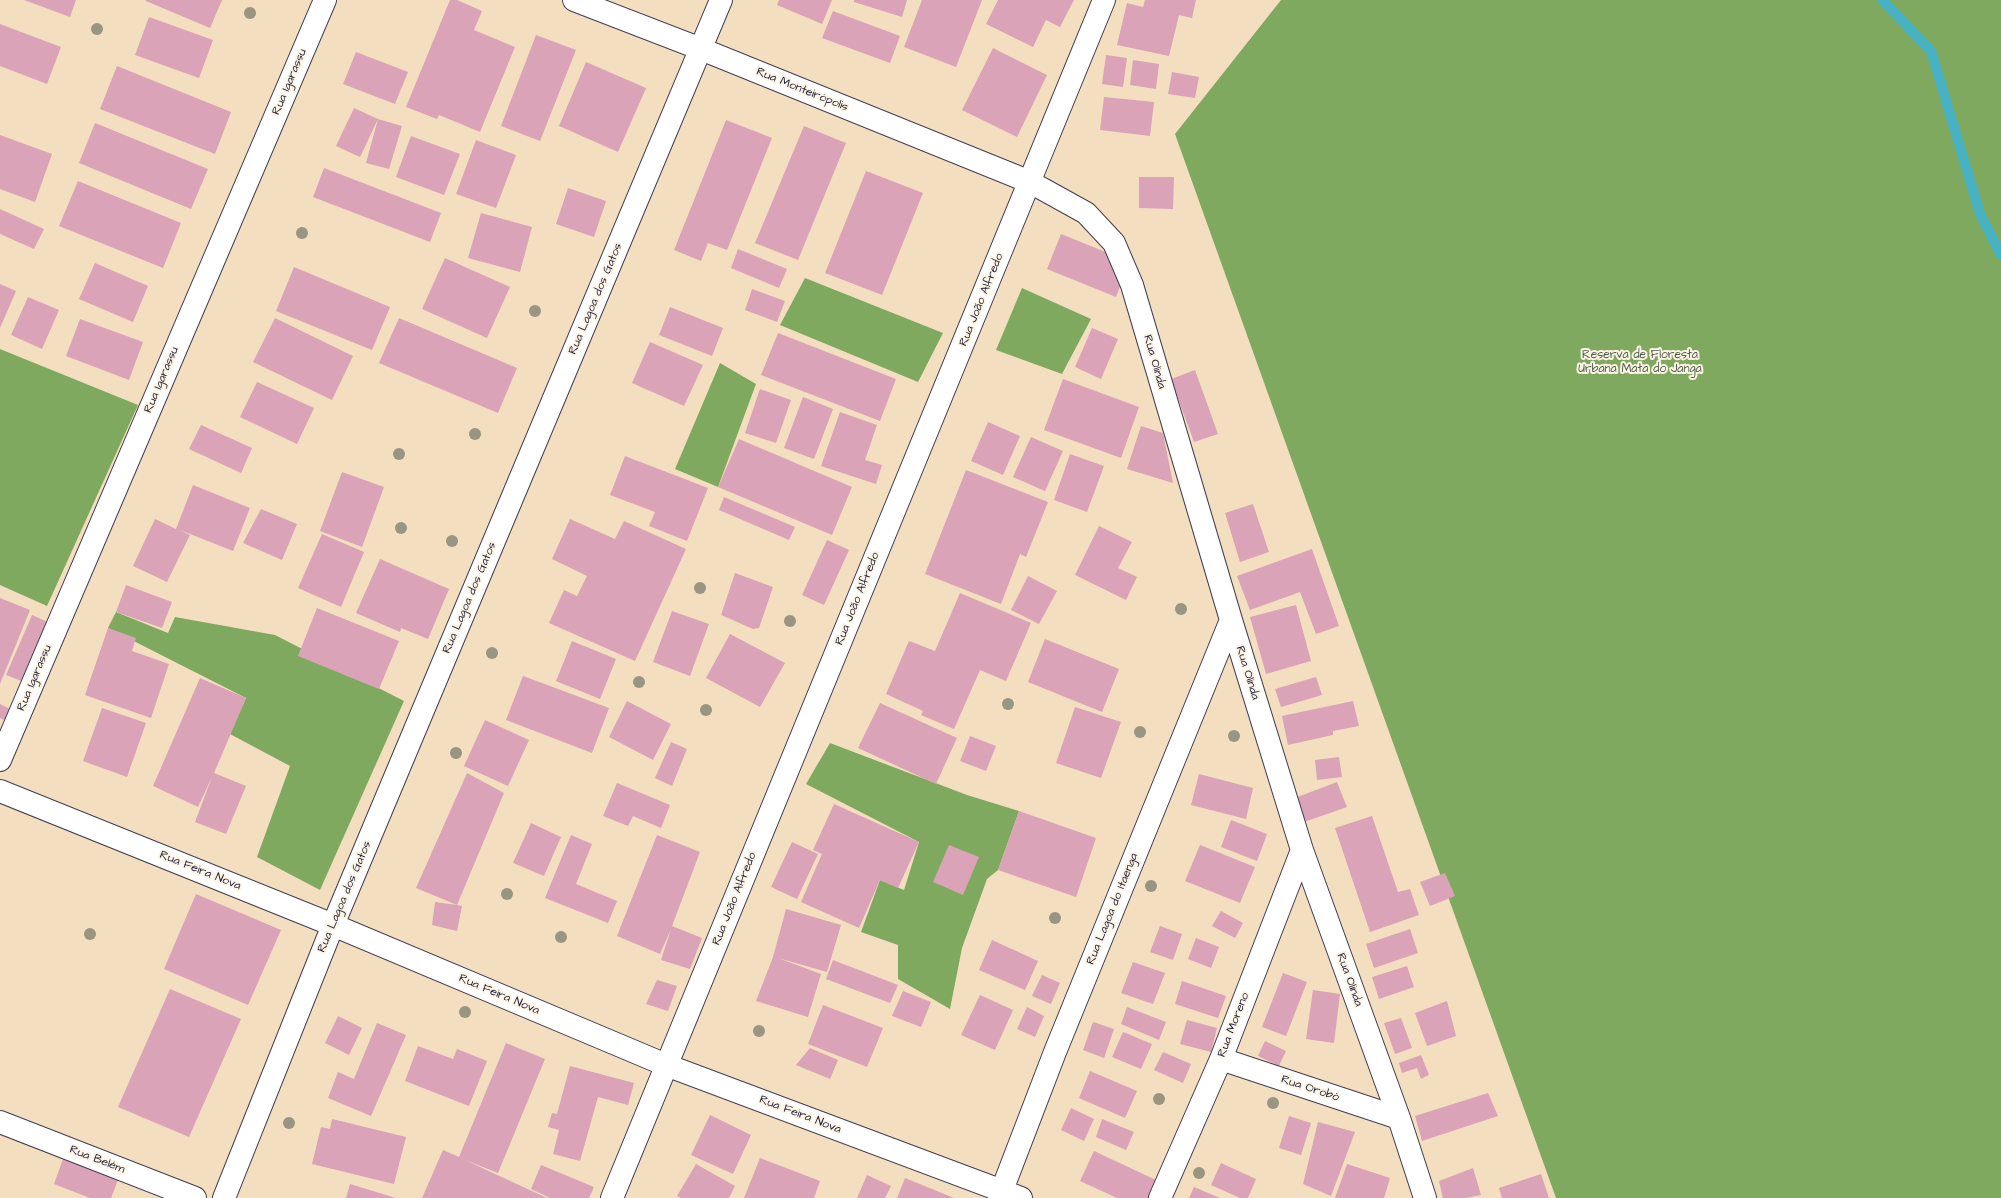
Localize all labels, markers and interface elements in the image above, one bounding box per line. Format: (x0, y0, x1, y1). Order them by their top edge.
street label: Rua Igarassu (270, 47, 310, 117)
street label: Rua Monteirópolis (754, 65, 850, 115)
street label: Rua Lagoa dos Gatos (566, 241, 626, 357)
street label: Rua João Alfredo (957, 251, 1007, 349)
street label: Rua Olinda (1139, 333, 1169, 391)
street label: Rua Igarassu (142, 345, 182, 415)
park label: Reserva de Floresta Urbana Mata do Janga (1578, 348, 1702, 376)
street label: Rua Lagoa dos Gatos (440, 540, 500, 656)
street label: Rua João Alfredo (833, 550, 883, 648)
street label: Rua Igarassu (15, 643, 55, 713)
street label: Rua Olinda (1232, 644, 1262, 702)
street label: Rua Lagoa dos Gatos (315, 839, 375, 955)
street label: Rua Feira Nova (157, 848, 243, 894)
street label: Rua João Alfredo (710, 850, 760, 948)
street label: Rua Lagoa do Itaenga (1084, 851, 1142, 967)
street label: Rua Olinda (1333, 951, 1365, 1009)
street label: Rua Feira Nova (456, 972, 542, 1018)
street label: Rua Moreno (1215, 991, 1253, 1059)
street label: Rua Orobó (1279, 1073, 1341, 1105)
street label: Rua Feira Nova (757, 1093, 843, 1137)
street label: Rua Belém (67, 1143, 127, 1177)

